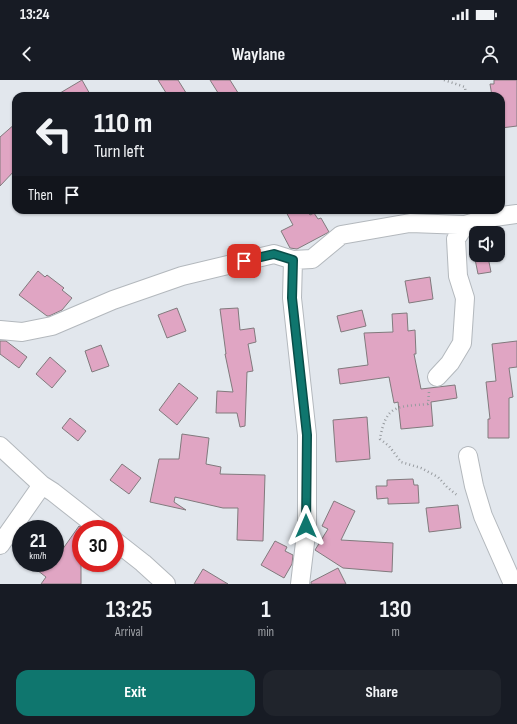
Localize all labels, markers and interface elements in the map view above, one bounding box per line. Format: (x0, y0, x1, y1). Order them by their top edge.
text: 13:24 (20, 5, 49, 24)
icon: back (16, 43, 38, 65)
icon: person (479, 43, 501, 65)
text: Waylane (232, 44, 285, 65)
text: 110 m (94, 107, 152, 140)
icon: left (28, 108, 80, 160)
text: Turn left (94, 141, 145, 162)
icon: arrive (61, 184, 83, 206)
text: Then (28, 186, 53, 205)
map controls (469, 226, 505, 262)
button: sound (469, 226, 505, 262)
pin (227, 244, 261, 278)
icon: arrive (233, 250, 255, 272)
position arrow (285, 505, 327, 547)
speed limit sign: 30 (72, 520, 124, 572)
text: 21 (30, 529, 46, 553)
text: km/h (29, 550, 47, 562)
text: 13:25 (106, 595, 152, 624)
text: 1 (261, 595, 271, 624)
text: 130 (380, 595, 411, 624)
text: Arrival (115, 624, 143, 640)
text: min (258, 624, 274, 640)
text: m (391, 624, 400, 640)
button: Exit (16, 670, 255, 716)
button: Share (263, 670, 501, 716)

